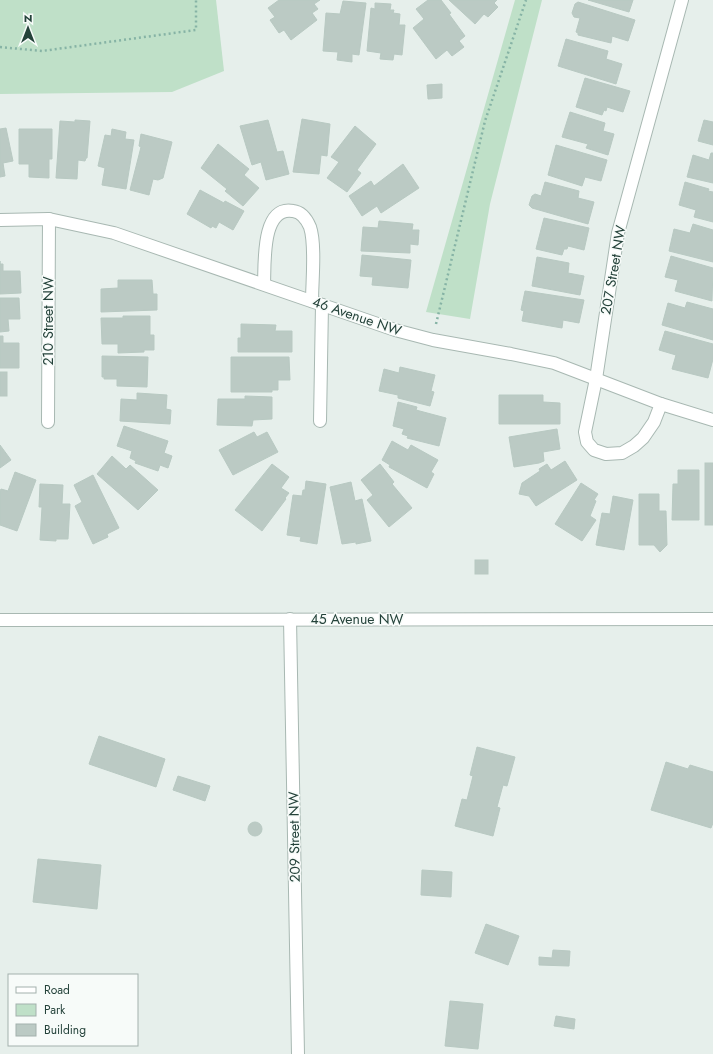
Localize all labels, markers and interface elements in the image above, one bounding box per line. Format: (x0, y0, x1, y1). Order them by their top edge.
north arrow (8, 8, 48, 48)
text: N (24, 10, 32, 26)
street label: 207 Street NW (595, 224, 631, 316)
street label: 210 Street NW (38, 276, 58, 366)
street label: 46 Avenue NW (310, 291, 404, 341)
street label: 45 Avenue NW (311, 609, 404, 629)
street label: 209 Street NW (283, 791, 305, 883)
legend (8, 974, 138, 1046)
text: Road (44, 981, 70, 999)
text: Park (44, 1001, 66, 1019)
text: Building (44, 1021, 86, 1039)

